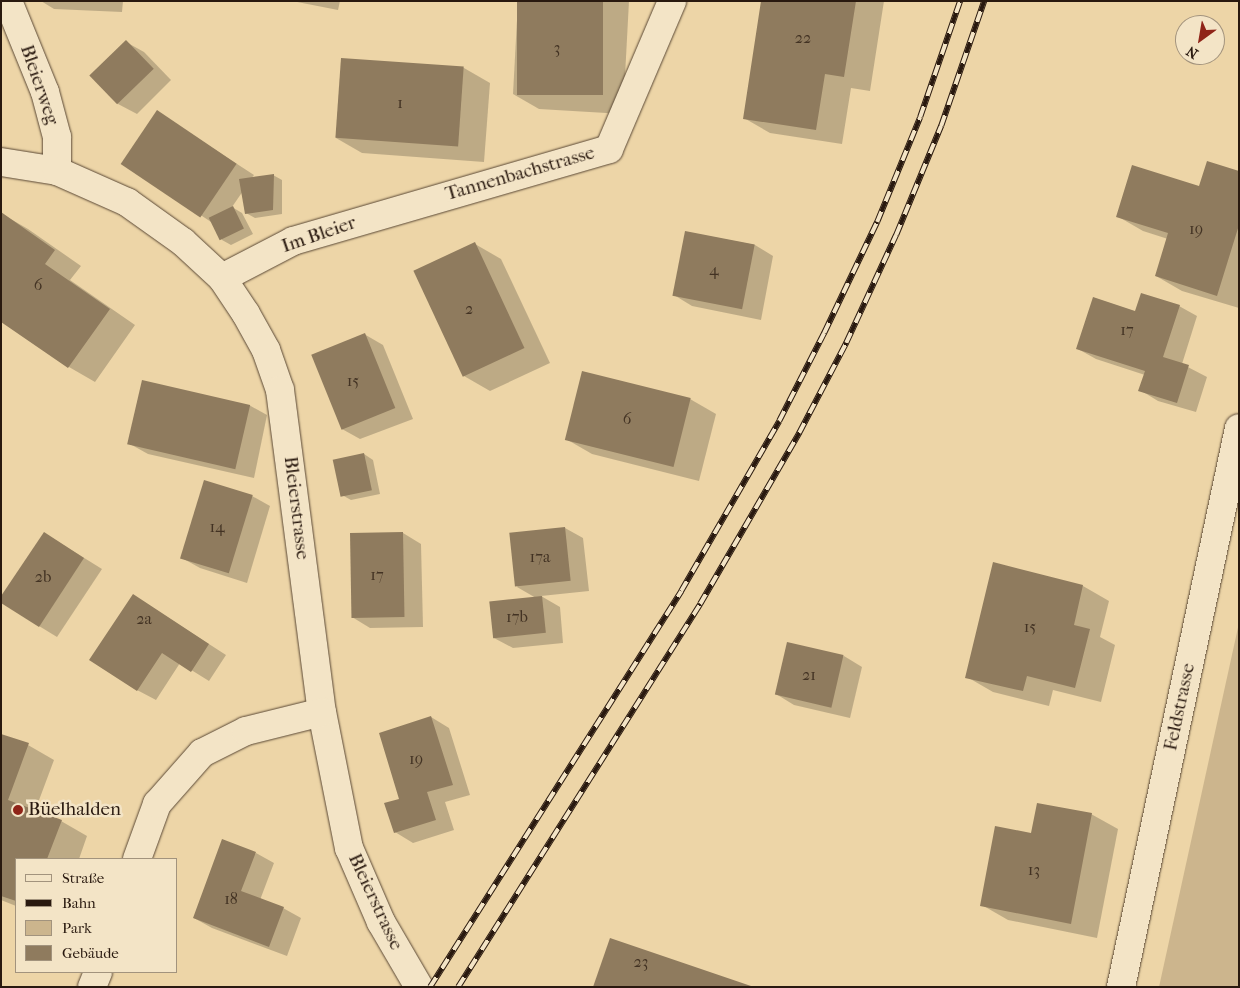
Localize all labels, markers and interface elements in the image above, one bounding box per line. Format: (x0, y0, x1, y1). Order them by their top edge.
north arrow (1175, 15, 1225, 65)
house number: 22 (795, 28, 811, 48)
house number: 3 (554, 38, 560, 58)
street label: Bleierweg (15, 42, 63, 128)
text: N (1183, 42, 1201, 62)
house number: 1 (397, 93, 403, 113)
street label: Tannenbachstrasse (443, 142, 597, 206)
street label: Im Bleier (279, 212, 359, 258)
house number: 19 (1189, 219, 1203, 239)
house number: 4 (709, 260, 719, 280)
house number: 6 (34, 275, 42, 295)
house number: 2 (465, 299, 473, 319)
house number: 17 (1120, 320, 1134, 340)
house number: 15 (347, 371, 359, 391)
house number: 6 (623, 409, 631, 429)
street label: Bleierstrasse (278, 455, 314, 561)
house number: 14 (209, 517, 225, 537)
house number: 17a (530, 547, 550, 567)
house number: 17 (370, 565, 384, 585)
house number: 2b (35, 567, 51, 587)
house number: 17b (506, 607, 528, 627)
house number: 2a (136, 609, 152, 629)
house number: 15 (1024, 617, 1036, 637)
street label: Feldstrasse (1160, 661, 1200, 753)
house number: 21 (802, 665, 816, 685)
house number: 19 (409, 749, 423, 769)
place label: Büelhalden (28, 799, 121, 821)
marker: Büelhalden (12, 804, 24, 816)
street label: Bleierstrasse (343, 850, 407, 954)
legend (15, 858, 178, 973)
house number: 13 (1028, 860, 1040, 880)
text: Straße (62, 869, 104, 887)
house number: 18 (224, 889, 238, 909)
text: Bahn (62, 894, 96, 912)
text: Park (62, 919, 92, 937)
text: Gebäude (62, 944, 119, 962)
house number: 23 (634, 952, 648, 972)

